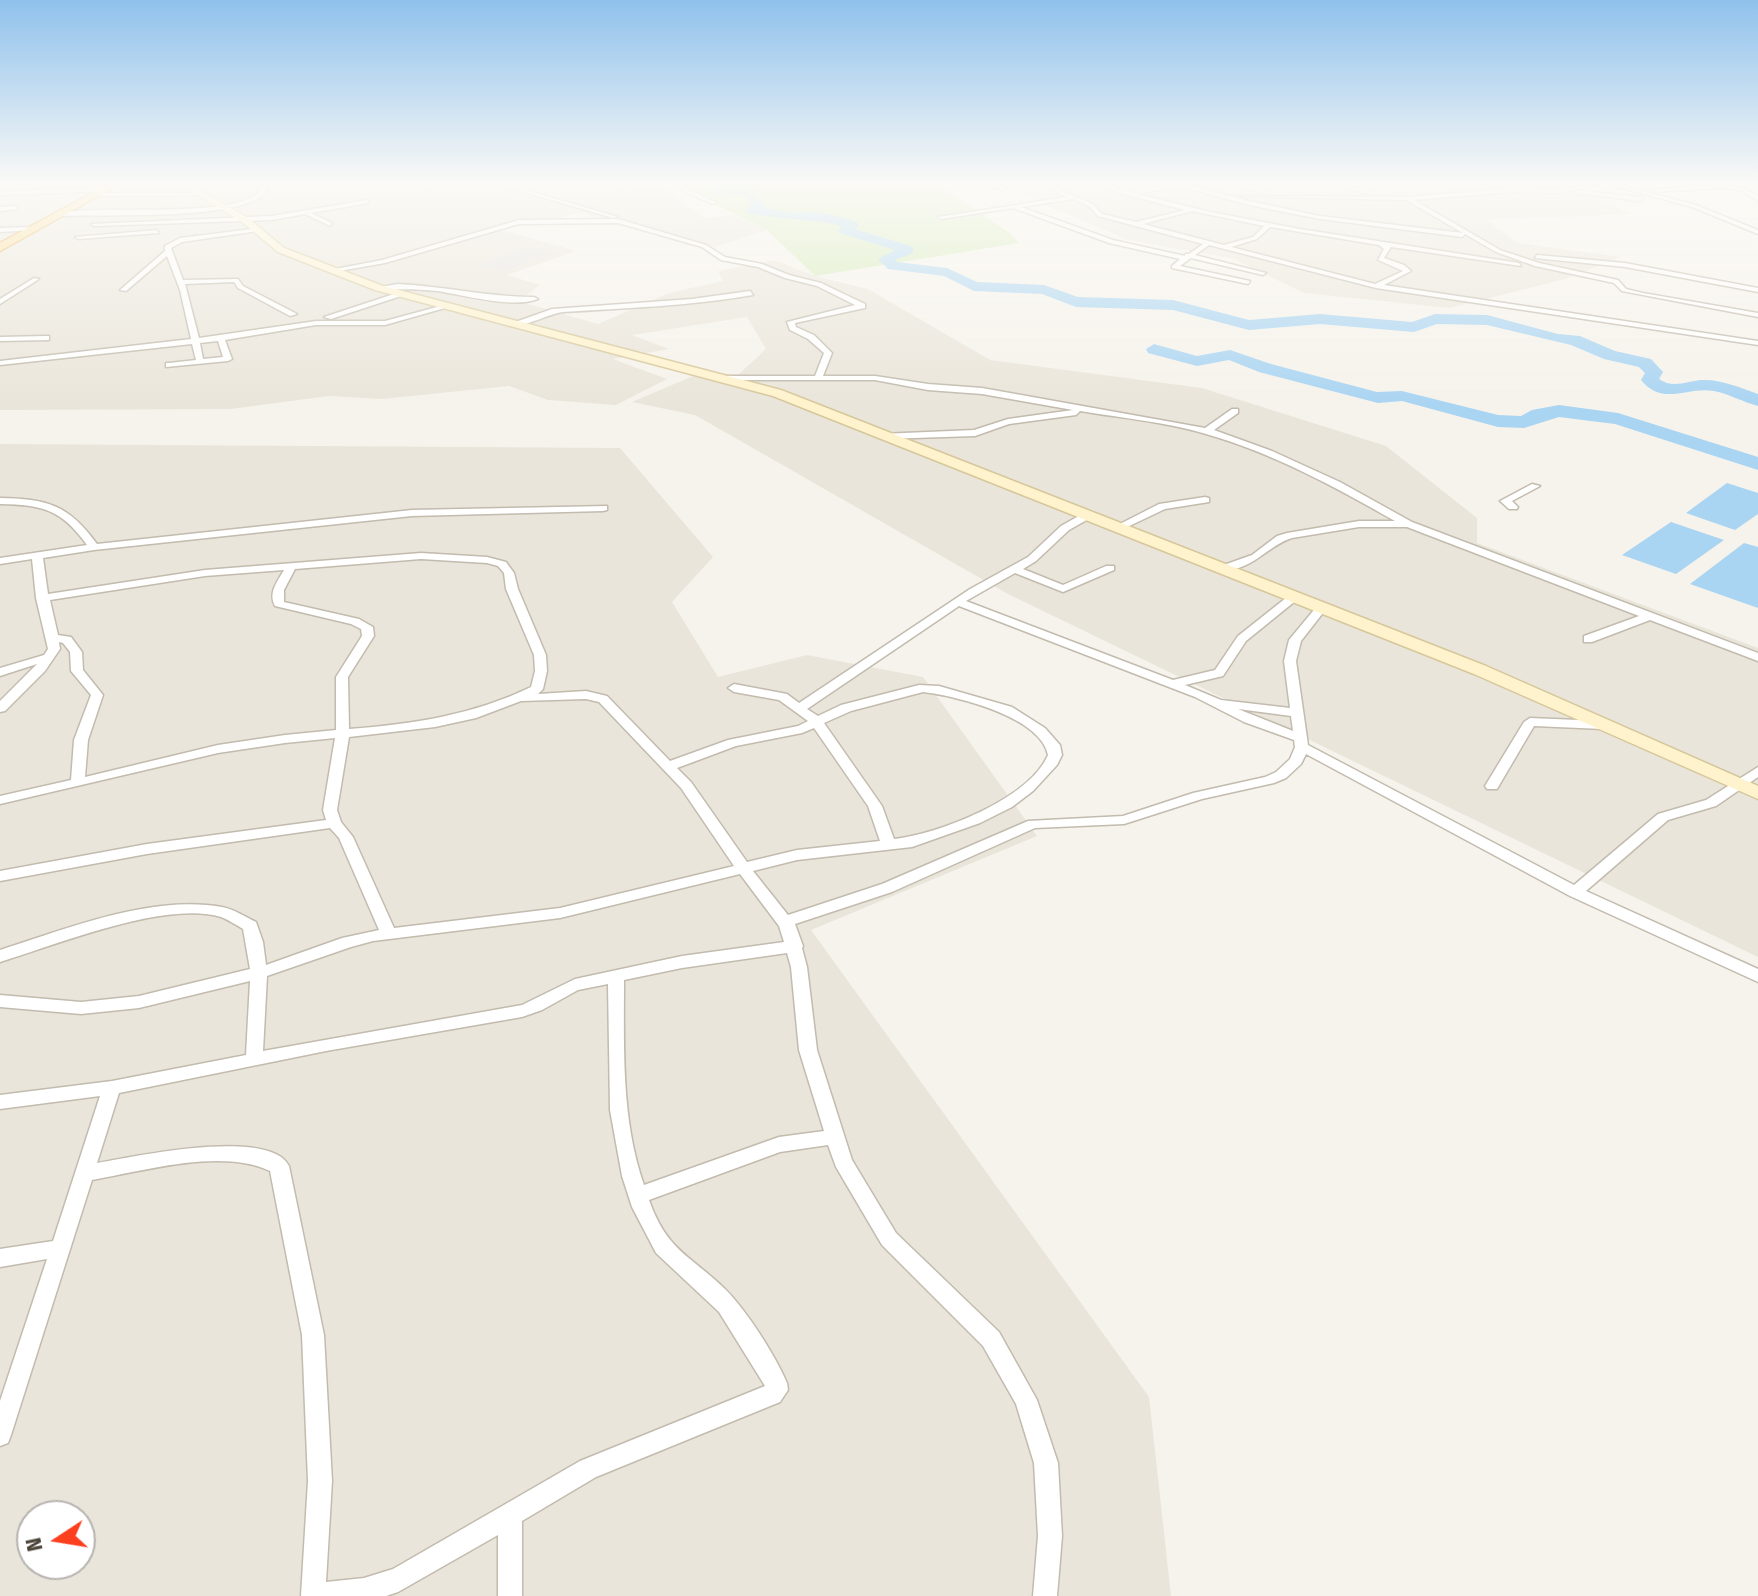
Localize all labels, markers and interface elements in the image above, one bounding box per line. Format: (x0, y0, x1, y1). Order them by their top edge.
north arrow (16, 1500, 96, 1580)
text: N (19, 1535, 49, 1554)

